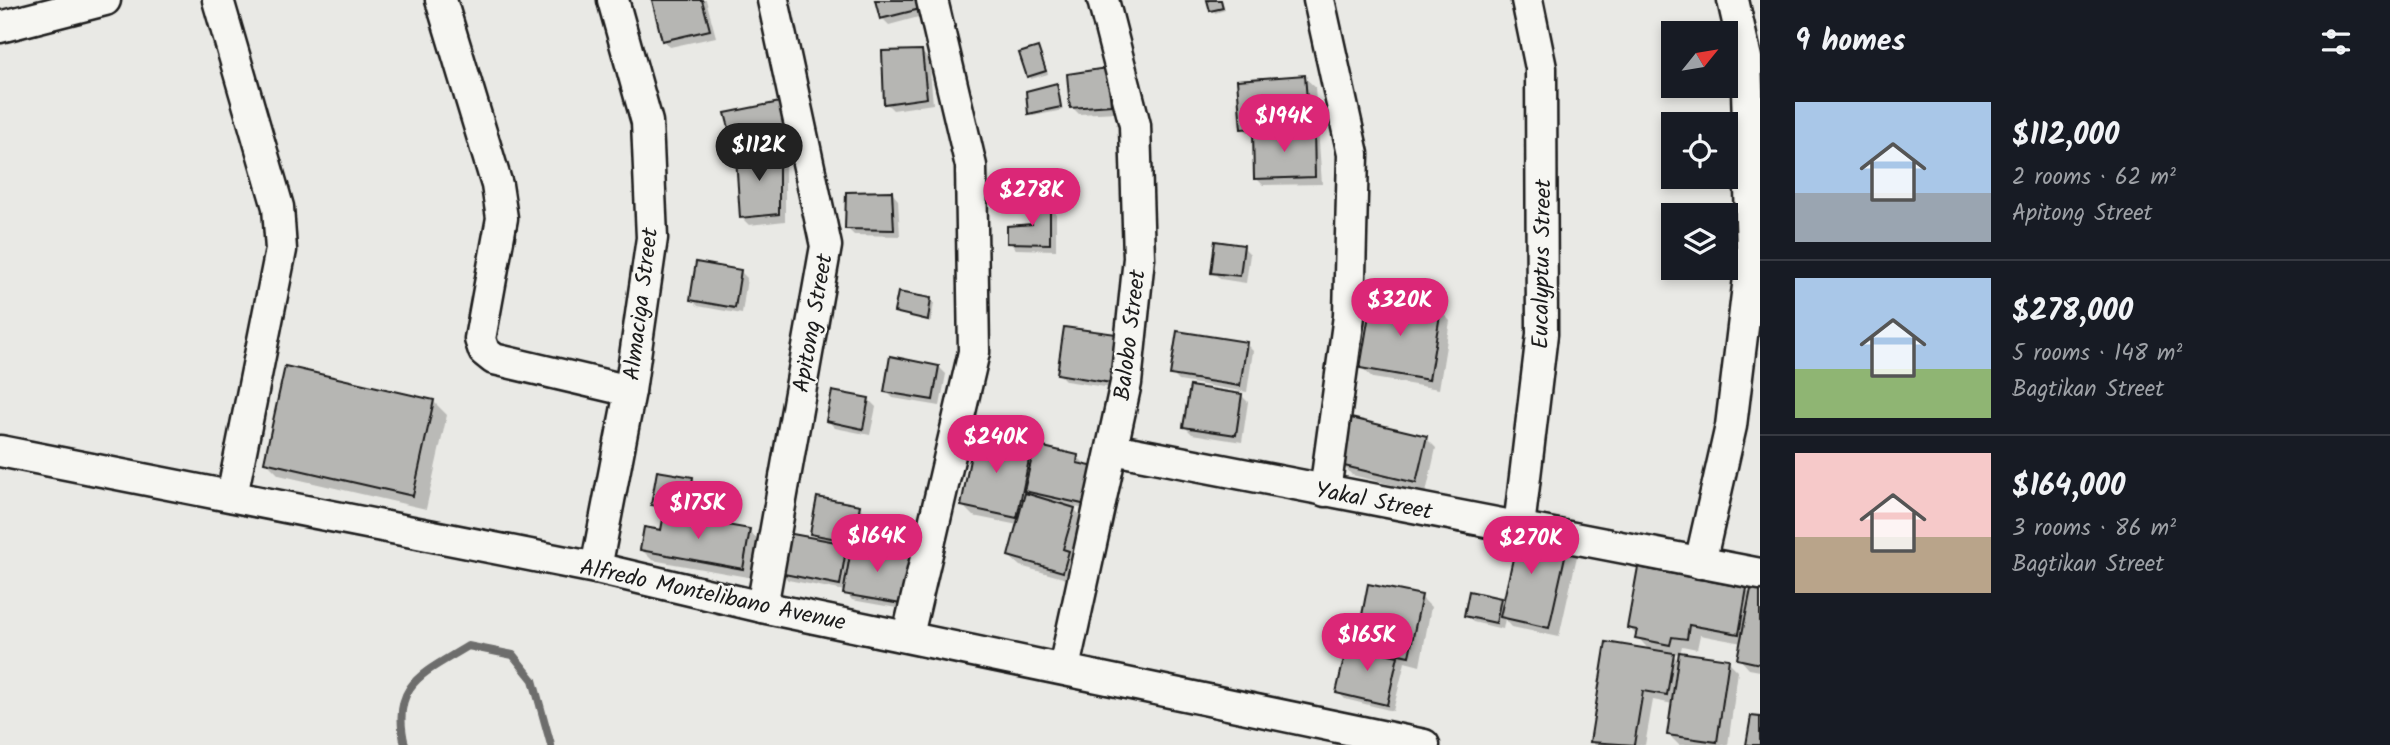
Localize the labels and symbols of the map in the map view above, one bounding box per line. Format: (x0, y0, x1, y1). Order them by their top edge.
north arrow (1661, 21, 1738, 98)
pin: $194K (1235, 94, 1333, 154)
pin: $112K (710, 124, 808, 183)
pin: $278K (983, 168, 1081, 228)
street label: Eucalyptus Street (1524, 178, 1563, 349)
street label: Almaciga Street (615, 225, 669, 383)
street label: Apitong Street (784, 250, 844, 396)
street label: Balobo Street (1105, 267, 1157, 403)
pin: $320K (1351, 278, 1449, 338)
pin: $240K (947, 416, 1045, 475)
street label: Yakal Street (1312, 473, 1436, 531)
pin: $175K (649, 482, 747, 541)
pin: $164K (828, 514, 926, 574)
pin: $270K (1482, 516, 1580, 576)
street label: Alfredo Montelibano Avenue (576, 550, 849, 642)
pin: $165K (1318, 614, 1416, 673)

